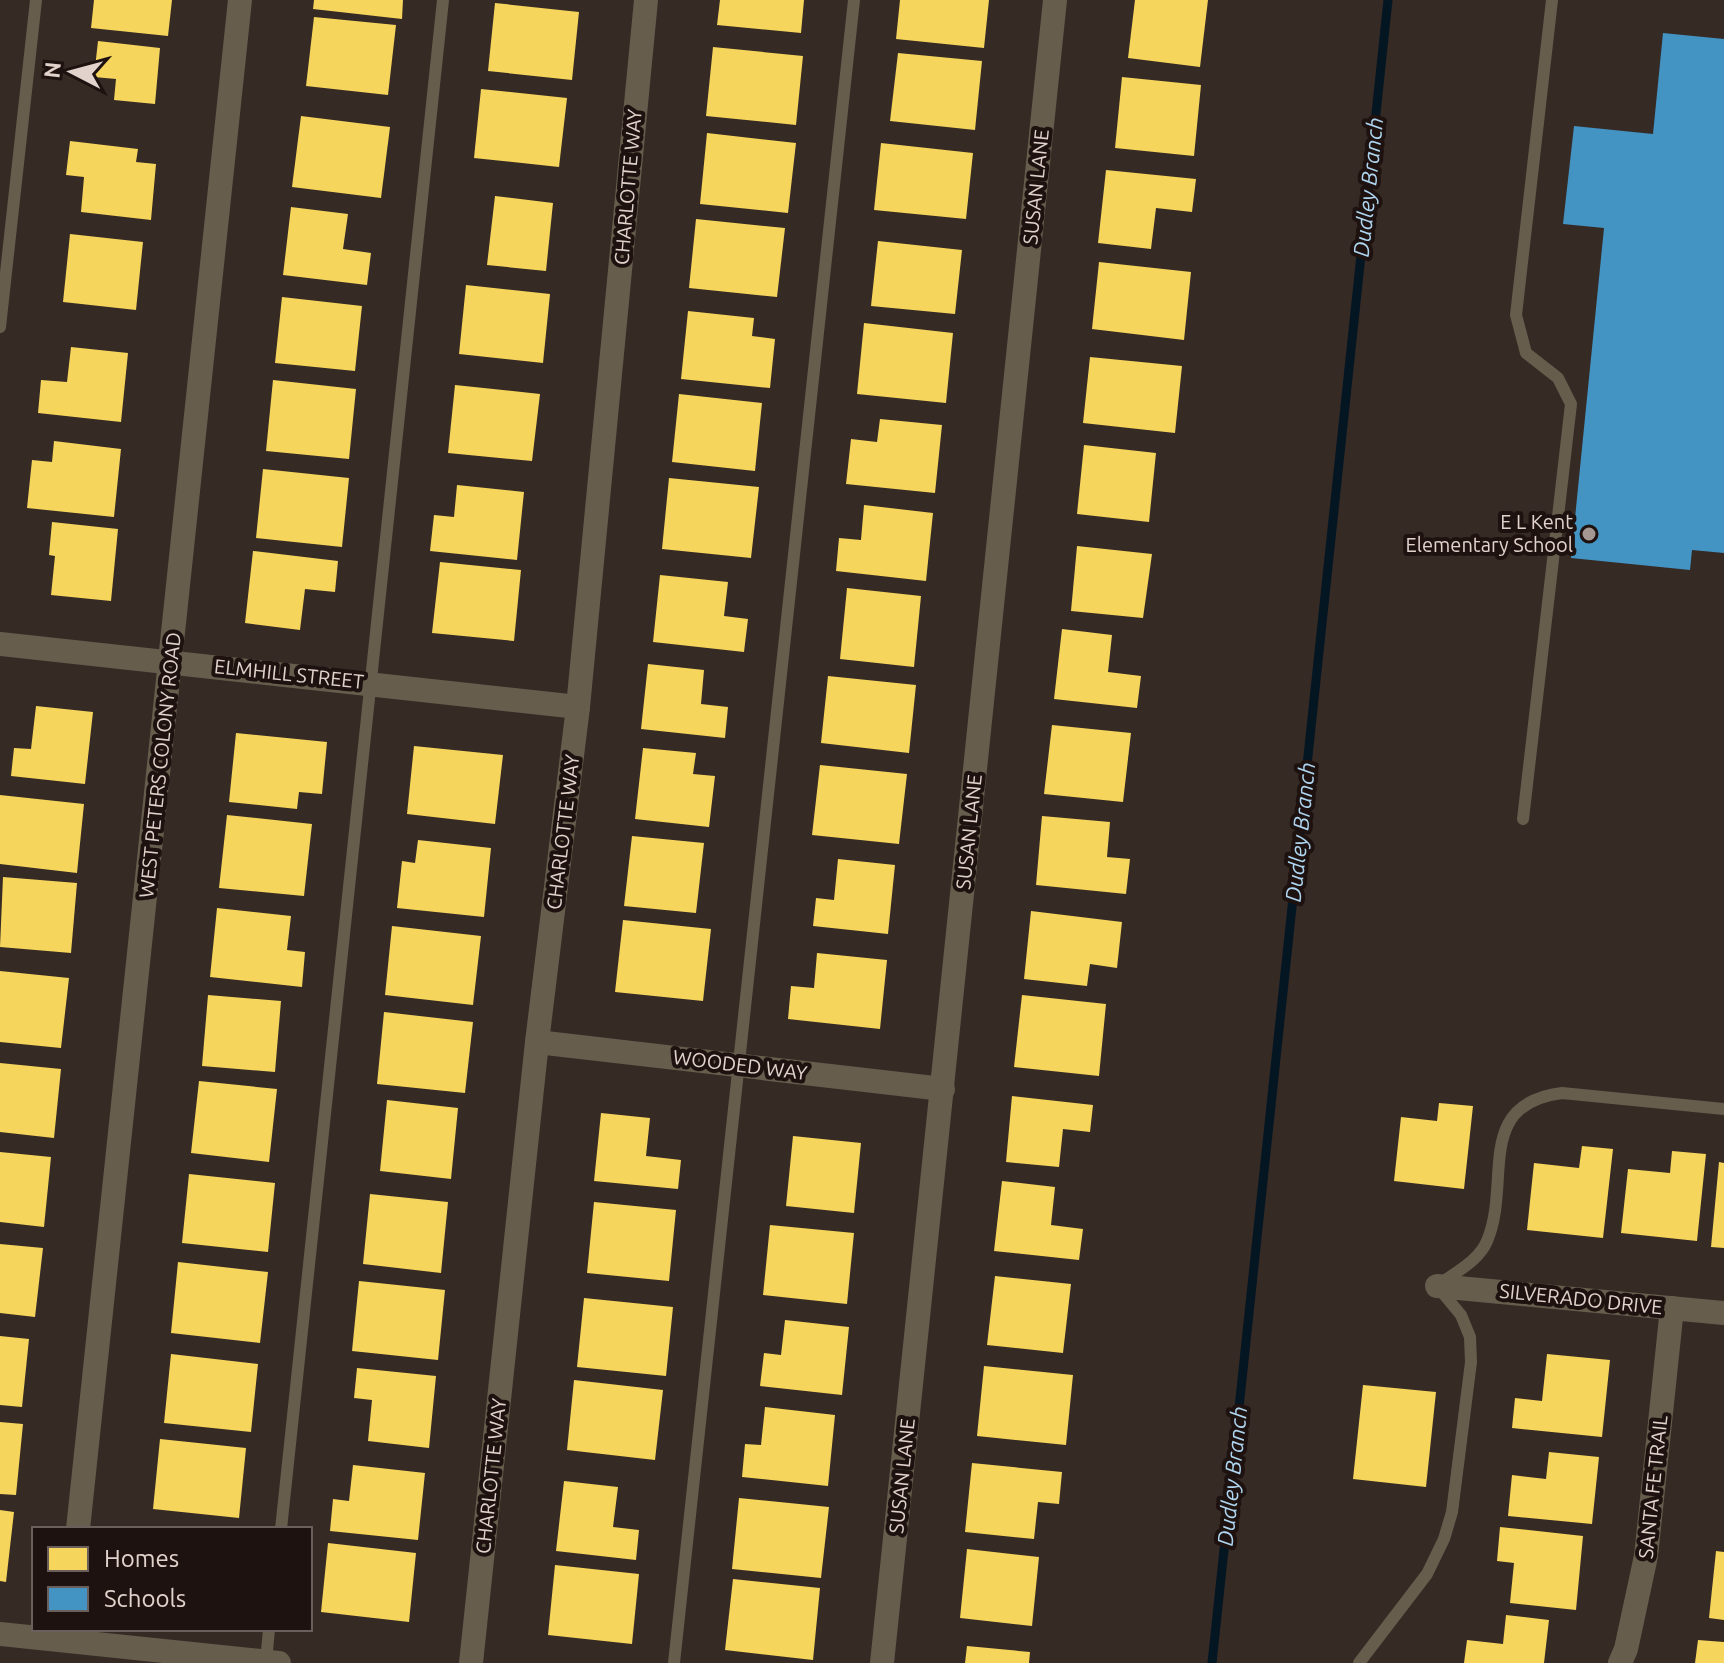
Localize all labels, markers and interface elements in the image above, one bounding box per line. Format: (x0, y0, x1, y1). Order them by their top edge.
north arrow (32, 32, 112, 112)
text: N (38, 60, 65, 79)
street label: CHARLOTTE WAY (609, 108, 646, 266)
water label: Dudley Branch (1348, 116, 1387, 258)
street label: SUSAN LANE (1018, 128, 1053, 246)
place label: E L Kent Elementary School (1406, 510, 1573, 556)
marker: E L Kent Elementary School (1580, 525, 1598, 543)
street label: WEST PETERS COLONY ROAD (134, 631, 185, 899)
street label: ELMHILL STREET (213, 654, 365, 693)
street label: CHARLOTTE WAY (542, 753, 583, 911)
water label: Dudley Branch (1280, 761, 1319, 903)
street label: SUSAN LANE (951, 773, 986, 891)
street label: WOODED WAY (672, 1045, 809, 1084)
street label: SILVERADO DRIVE (1498, 1279, 1664, 1319)
street label: CHARLOTTE WAY (471, 1397, 510, 1555)
water label: Dudley Branch (1212, 1405, 1251, 1547)
street label: SANTA FE TRAIL (1634, 1414, 1671, 1560)
street label: SUSAN LANE (884, 1417, 919, 1535)
legend (32, 1527, 312, 1631)
text: Homes (104, 1545, 179, 1572)
text: Schools (104, 1585, 186, 1612)

